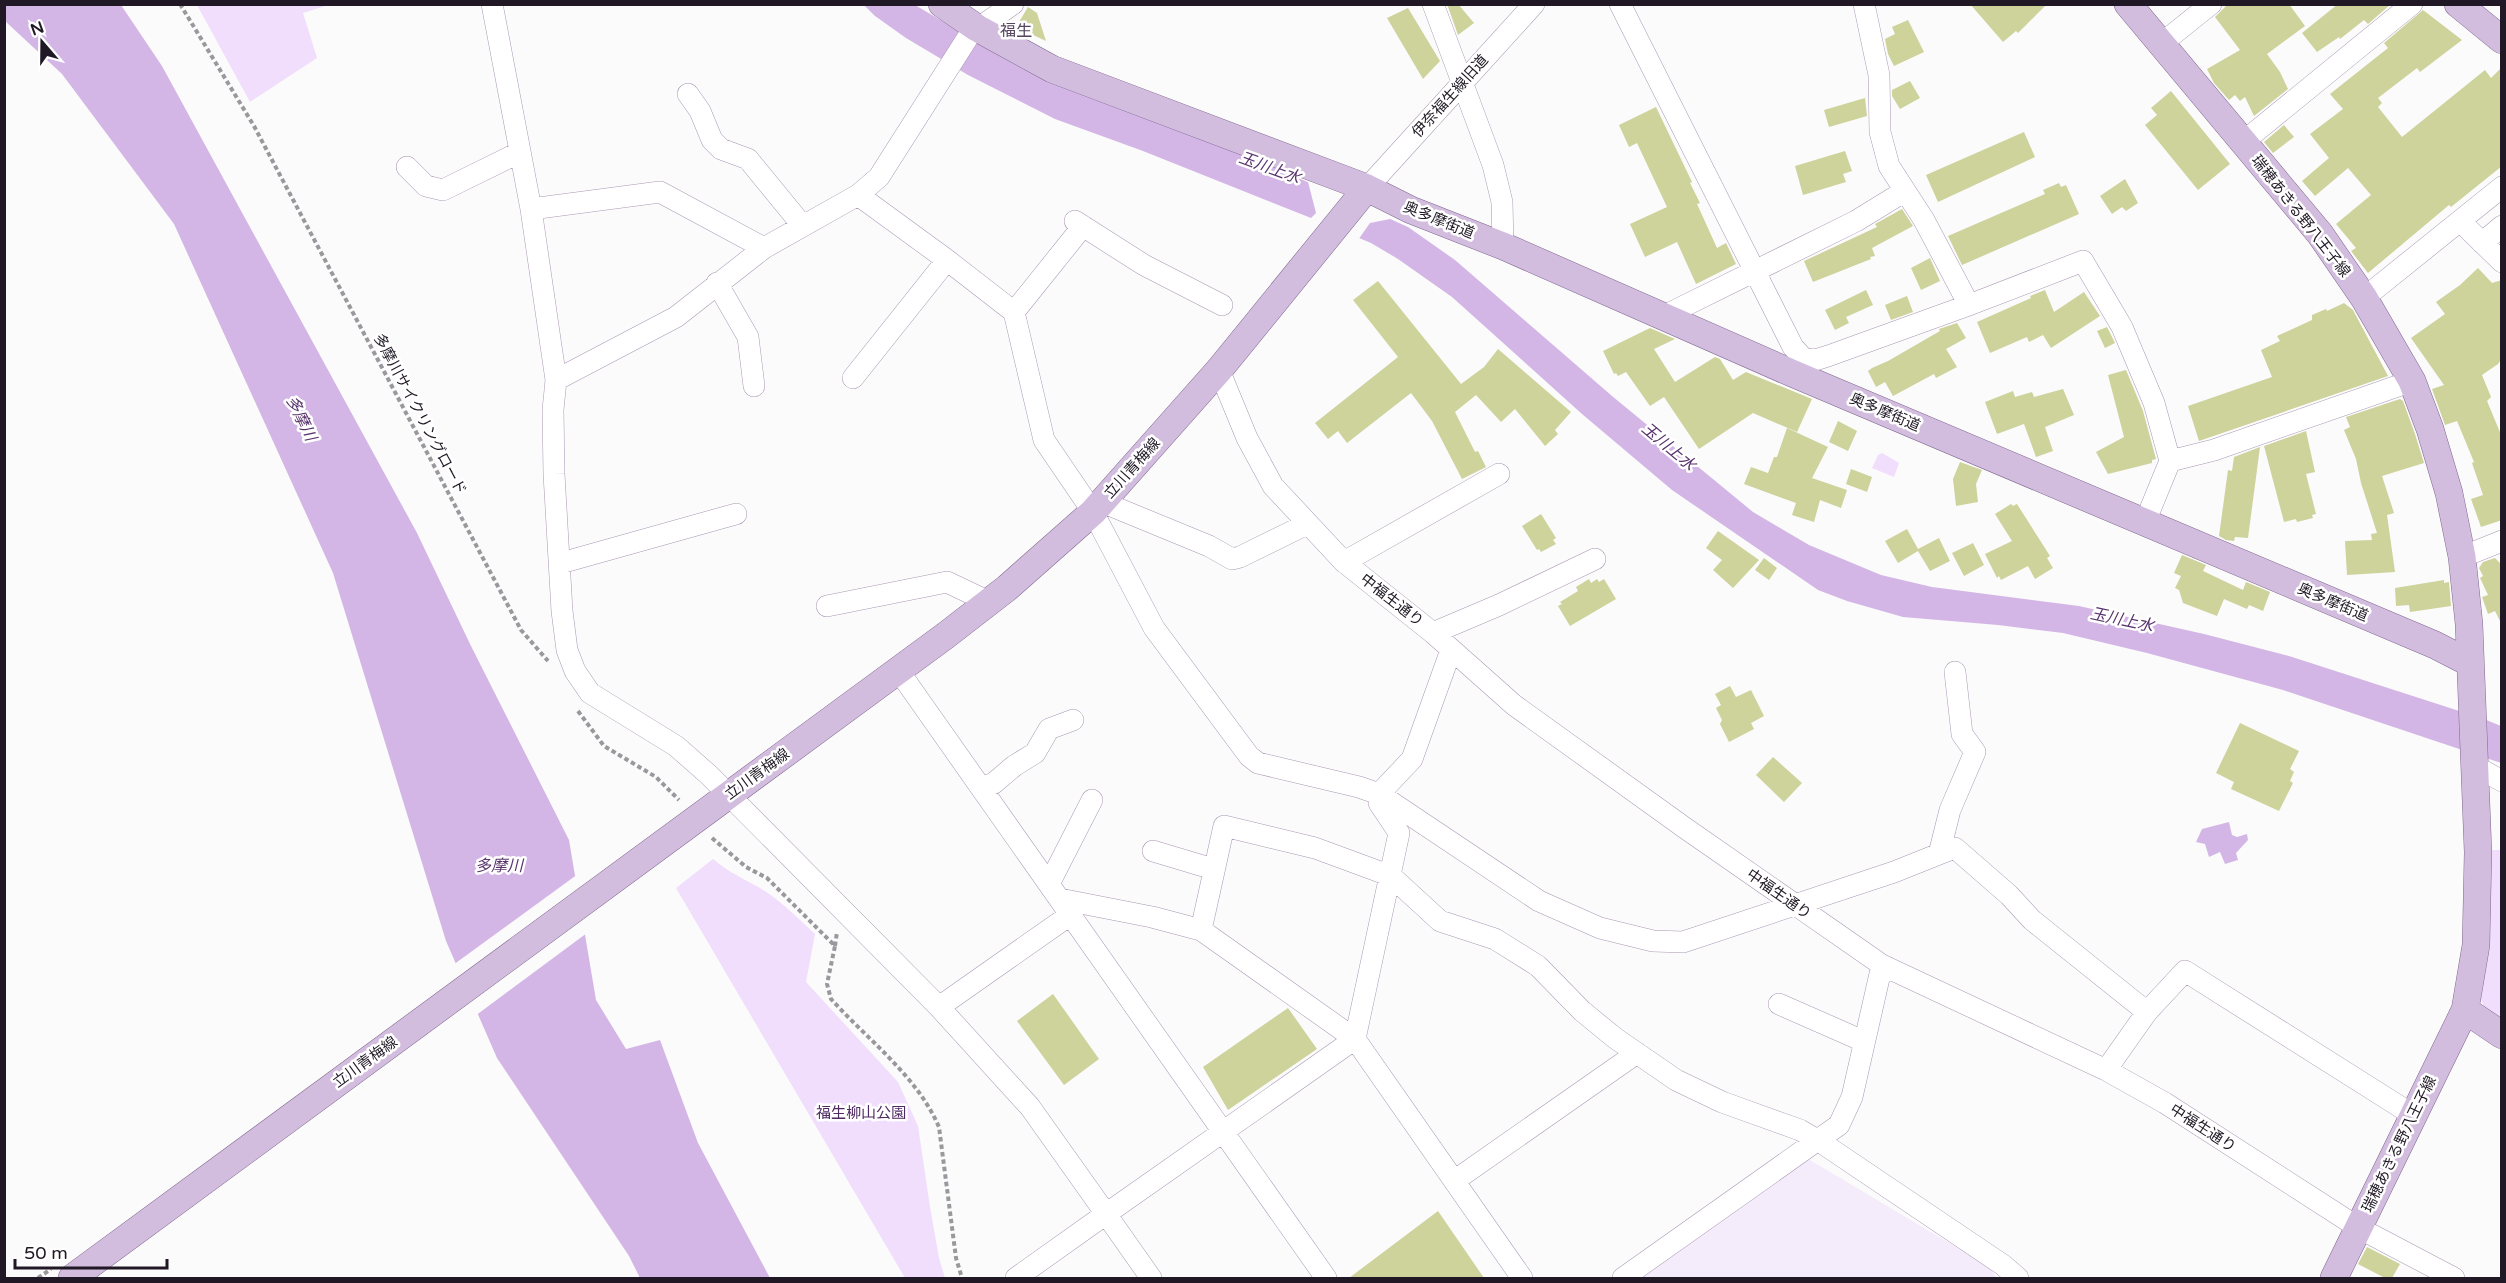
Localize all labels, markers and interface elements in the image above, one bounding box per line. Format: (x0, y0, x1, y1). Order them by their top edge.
north arrow (12, 12, 72, 72)
text: N (28, 17, 47, 40)
district label: 福生 (1000, 21, 1032, 41)
street label: 伊奈福生線旧道 (1408, 51, 1492, 141)
water label: 玉川上水 (1236, 148, 1305, 189)
street label: 瑞穂あきる野八王子線 (2248, 151, 2354, 281)
street label: 奥多摩街道 (1401, 198, 1477, 242)
street label: 多摩川サイクリングロード (370, 330, 470, 498)
street label: 奥多摩街道 (1847, 389, 1923, 435)
water label: 多摩川 (282, 392, 321, 446)
water label: 玉川上水 (1637, 419, 1701, 476)
street label: 立川青梅線 (1100, 434, 1164, 502)
street label: 中福生通り (1357, 570, 1427, 630)
street label: 奥多摩街道 (2295, 579, 2371, 625)
water label: 玉川上水 (2088, 604, 2157, 637)
street label: 立川青梅線 (721, 745, 793, 803)
water label: 多摩川 (475, 856, 525, 876)
street label: 中福生通り (1743, 865, 1815, 923)
street label: 立川青梅線 (329, 1033, 401, 1091)
street label: 瑞穂あきる野八王子線 (2358, 1073, 2440, 1215)
street label: 中福生通り (2167, 1100, 2239, 1156)
park label: 福生柳山公園 (816, 1104, 906, 1122)
scale bar (15, 1232, 166, 1270)
text: 50 m (24, 1242, 68, 1264)

